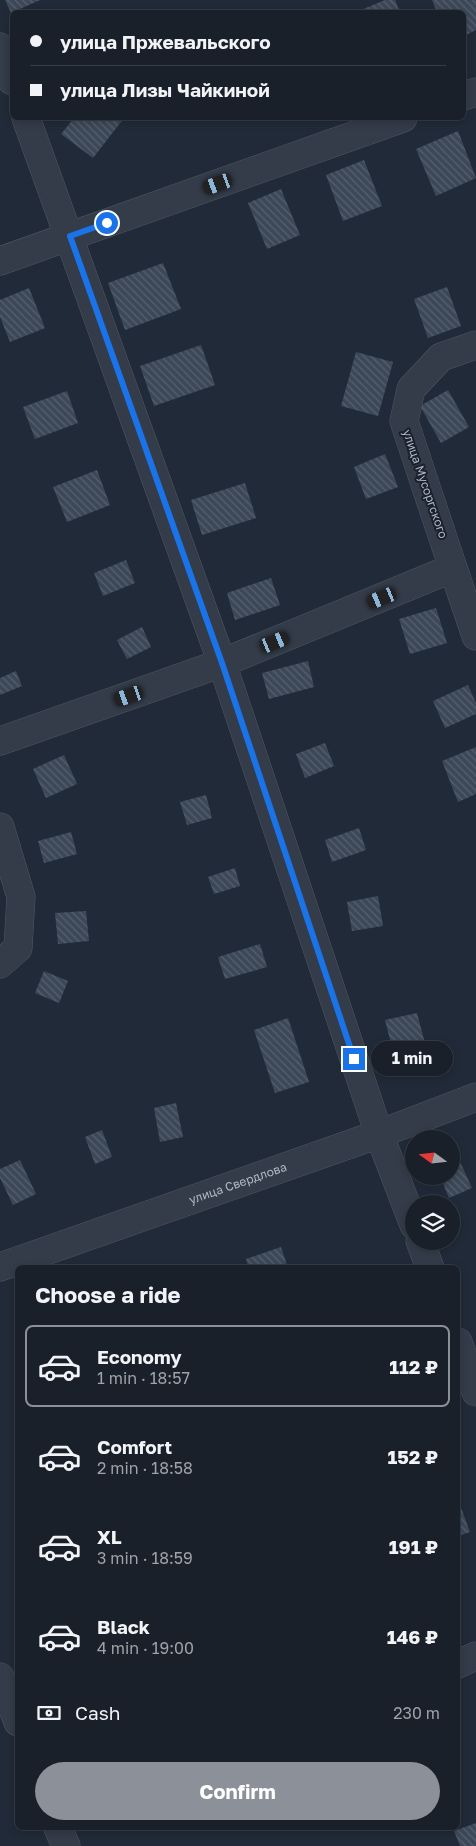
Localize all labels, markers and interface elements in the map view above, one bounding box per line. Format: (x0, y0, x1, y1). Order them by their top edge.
text: улица Пржевальского (60, 30, 271, 53)
text: улица Лизы Чайкиной (60, 78, 270, 101)
car (201, 172, 234, 196)
route start (96, 212, 118, 234)
street label: улица Мусоргского (400, 427, 451, 540)
car (365, 585, 398, 611)
car (258, 629, 291, 655)
car (112, 684, 145, 708)
callout: 1 min (372, 1042, 454, 1076)
route end (343, 1048, 365, 1070)
text: 1 min (392, 1048, 432, 1068)
north arrow (405, 1130, 460, 1185)
map controls (405, 1130, 460, 1250)
street label: улица Свердлова (187, 1159, 289, 1207)
button: layers (405, 1195, 460, 1250)
text: Choose a ride (35, 1281, 181, 1308)
icon: car (37, 1344, 82, 1389)
text: Economy (97, 1345, 182, 1368)
text: 112 ₽ (389, 1355, 438, 1378)
text: 1 min · 18:57 (97, 1368, 190, 1388)
icon: car (37, 1434, 82, 1479)
text: Comfort (97, 1435, 172, 1458)
text: 152 ₽ (387, 1445, 438, 1468)
text: 2 min · 18:58 (97, 1458, 193, 1478)
icon: car (37, 1524, 82, 1569)
text: XL (97, 1525, 122, 1548)
text: 191 ₽ (389, 1535, 438, 1558)
text: 3 min · 18:59 (97, 1548, 193, 1568)
icon: car (37, 1614, 82, 1659)
text: Black (97, 1615, 150, 1638)
text: 146 ₽ (387, 1625, 438, 1648)
text: 4 min · 19:00 (97, 1638, 194, 1658)
icon: cash (35, 1699, 63, 1727)
text: Cash (75, 1701, 120, 1724)
text: 230 m (393, 1703, 440, 1723)
button: Confirm (35, 1762, 440, 1820)

